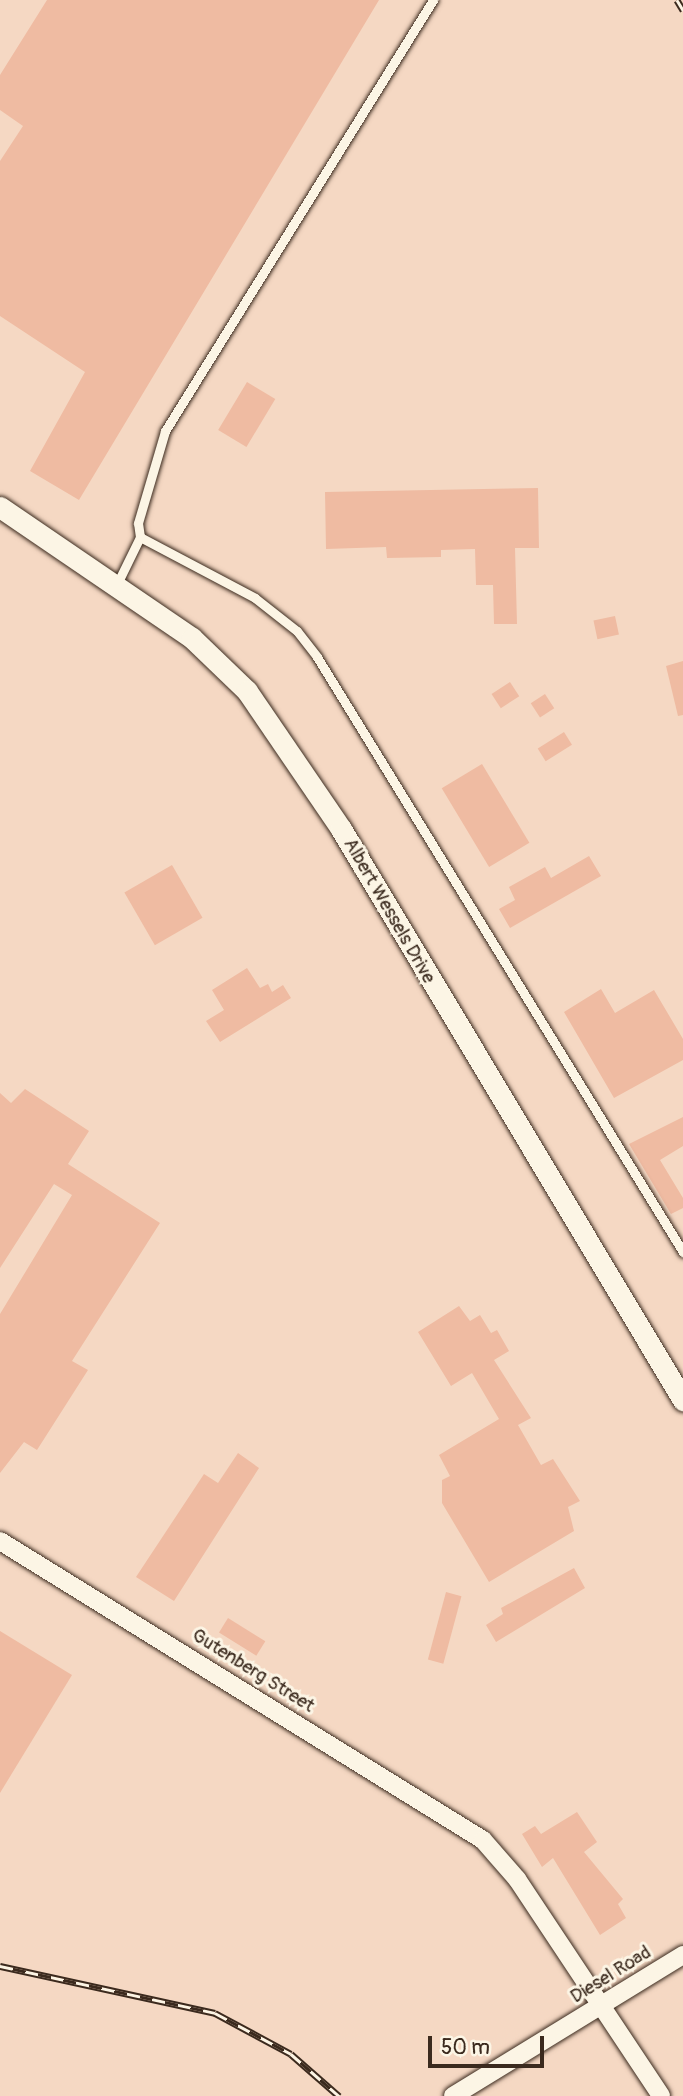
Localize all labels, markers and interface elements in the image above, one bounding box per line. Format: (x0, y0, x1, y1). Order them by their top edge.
street label: Albert Wessels Drive (338, 834, 440, 988)
street label: Gutenberg Street (187, 1624, 319, 1718)
street label: Diesel Road (567, 1941, 655, 2009)
scale bar (431, 2022, 546, 2066)
text: 50 m (441, 2034, 490, 2061)

